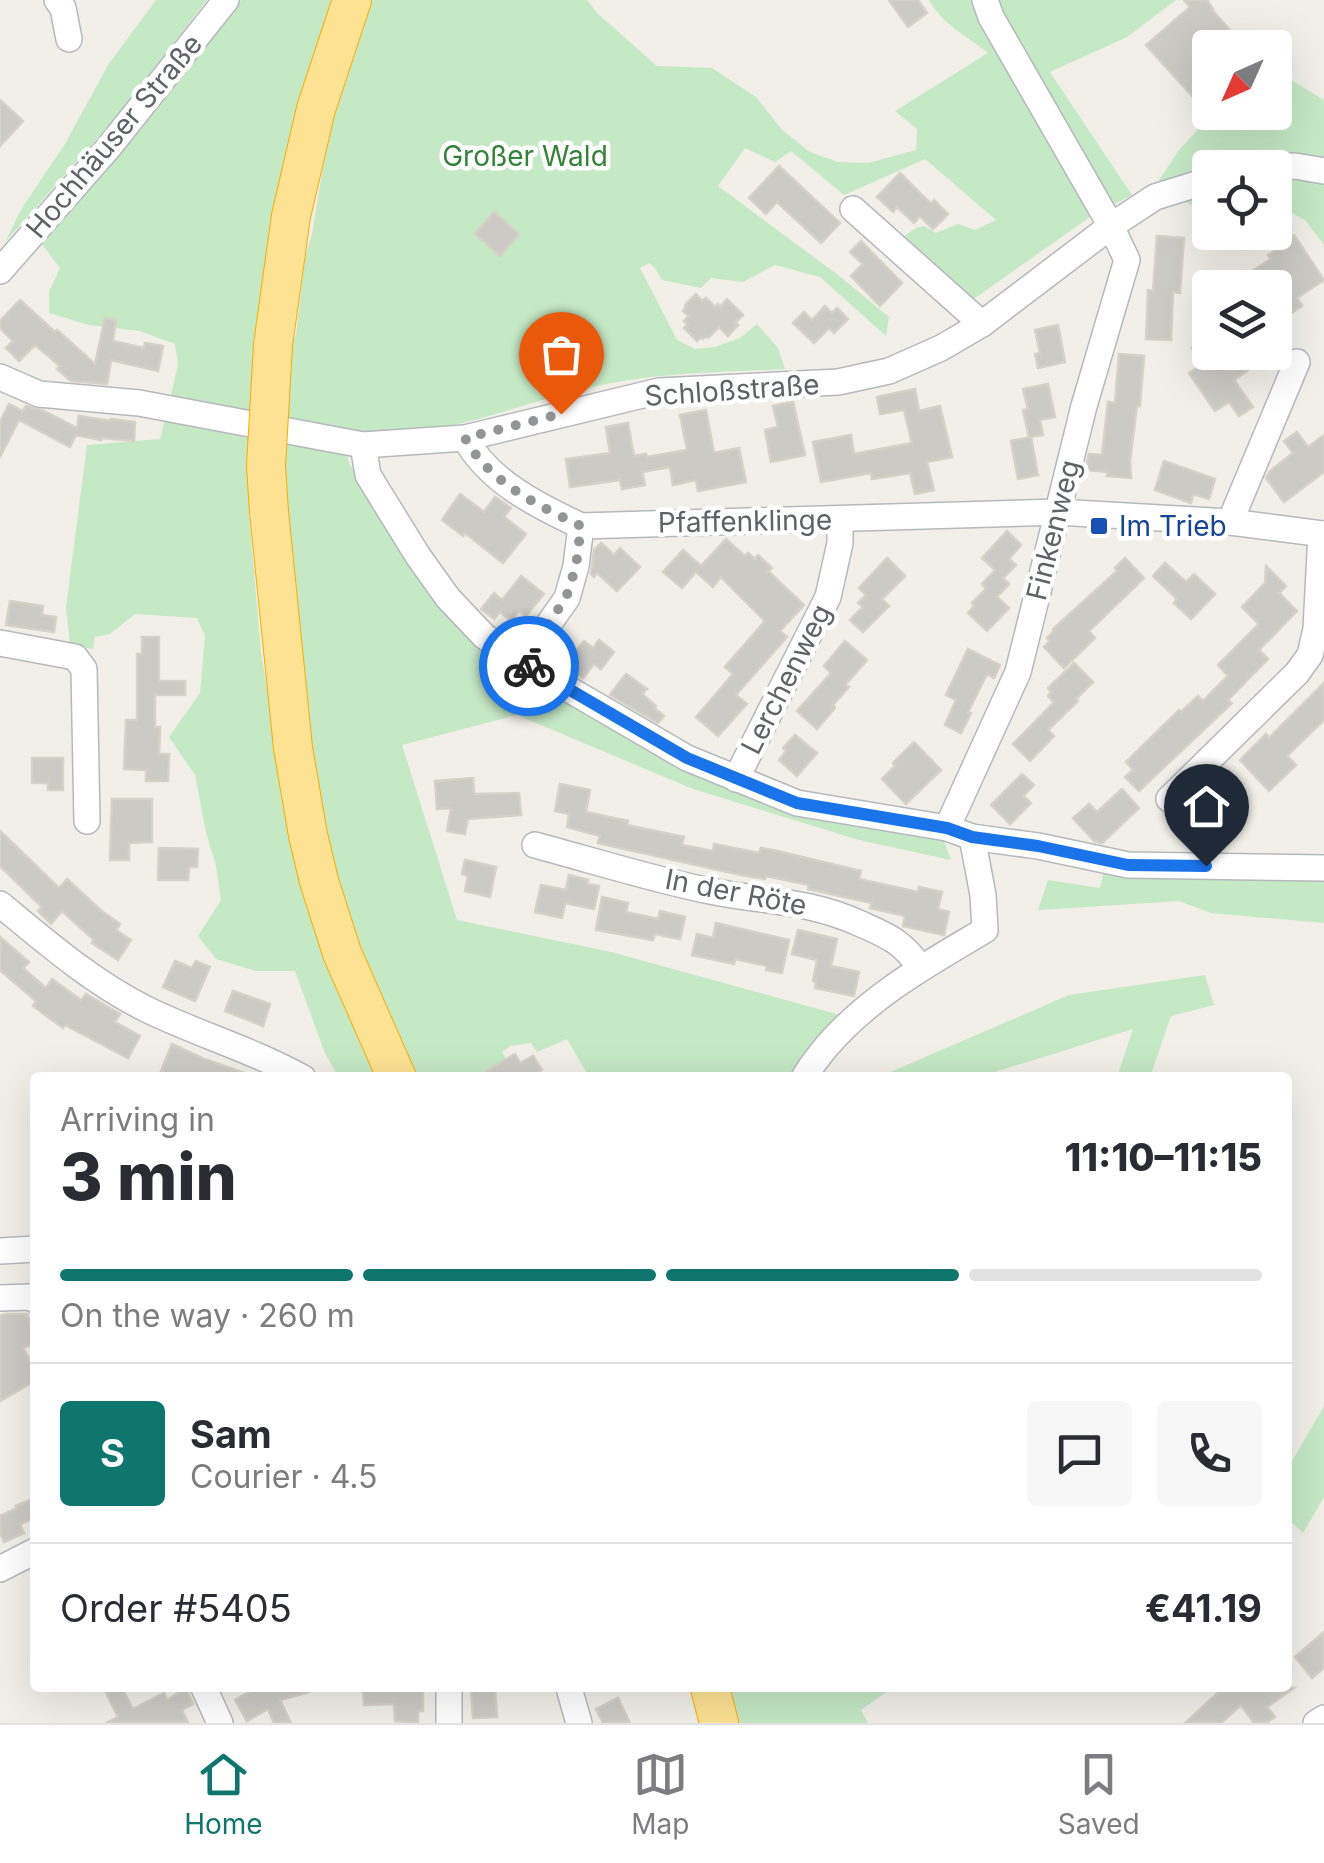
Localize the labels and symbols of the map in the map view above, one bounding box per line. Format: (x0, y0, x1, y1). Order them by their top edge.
street label: Hochhäuser Straße (19, 27, 209, 245)
north arrow (1192, 30, 1292, 130)
park label: Großer Wald (442, 139, 608, 173)
pin (519, 312, 604, 415)
street label: Schloßstraße (643, 367, 821, 413)
street label: Finkenweg (1019, 456, 1087, 604)
street label: Pfaffenklinge (658, 502, 832, 540)
place label: Im Trieb (1119, 509, 1227, 543)
marker: Im Trieb (1088, 515, 1110, 537)
street label: Lerchenweg (734, 598, 838, 760)
courier (479, 616, 579, 716)
pin (1164, 764, 1249, 867)
street label: In der Röte (662, 862, 810, 922)

